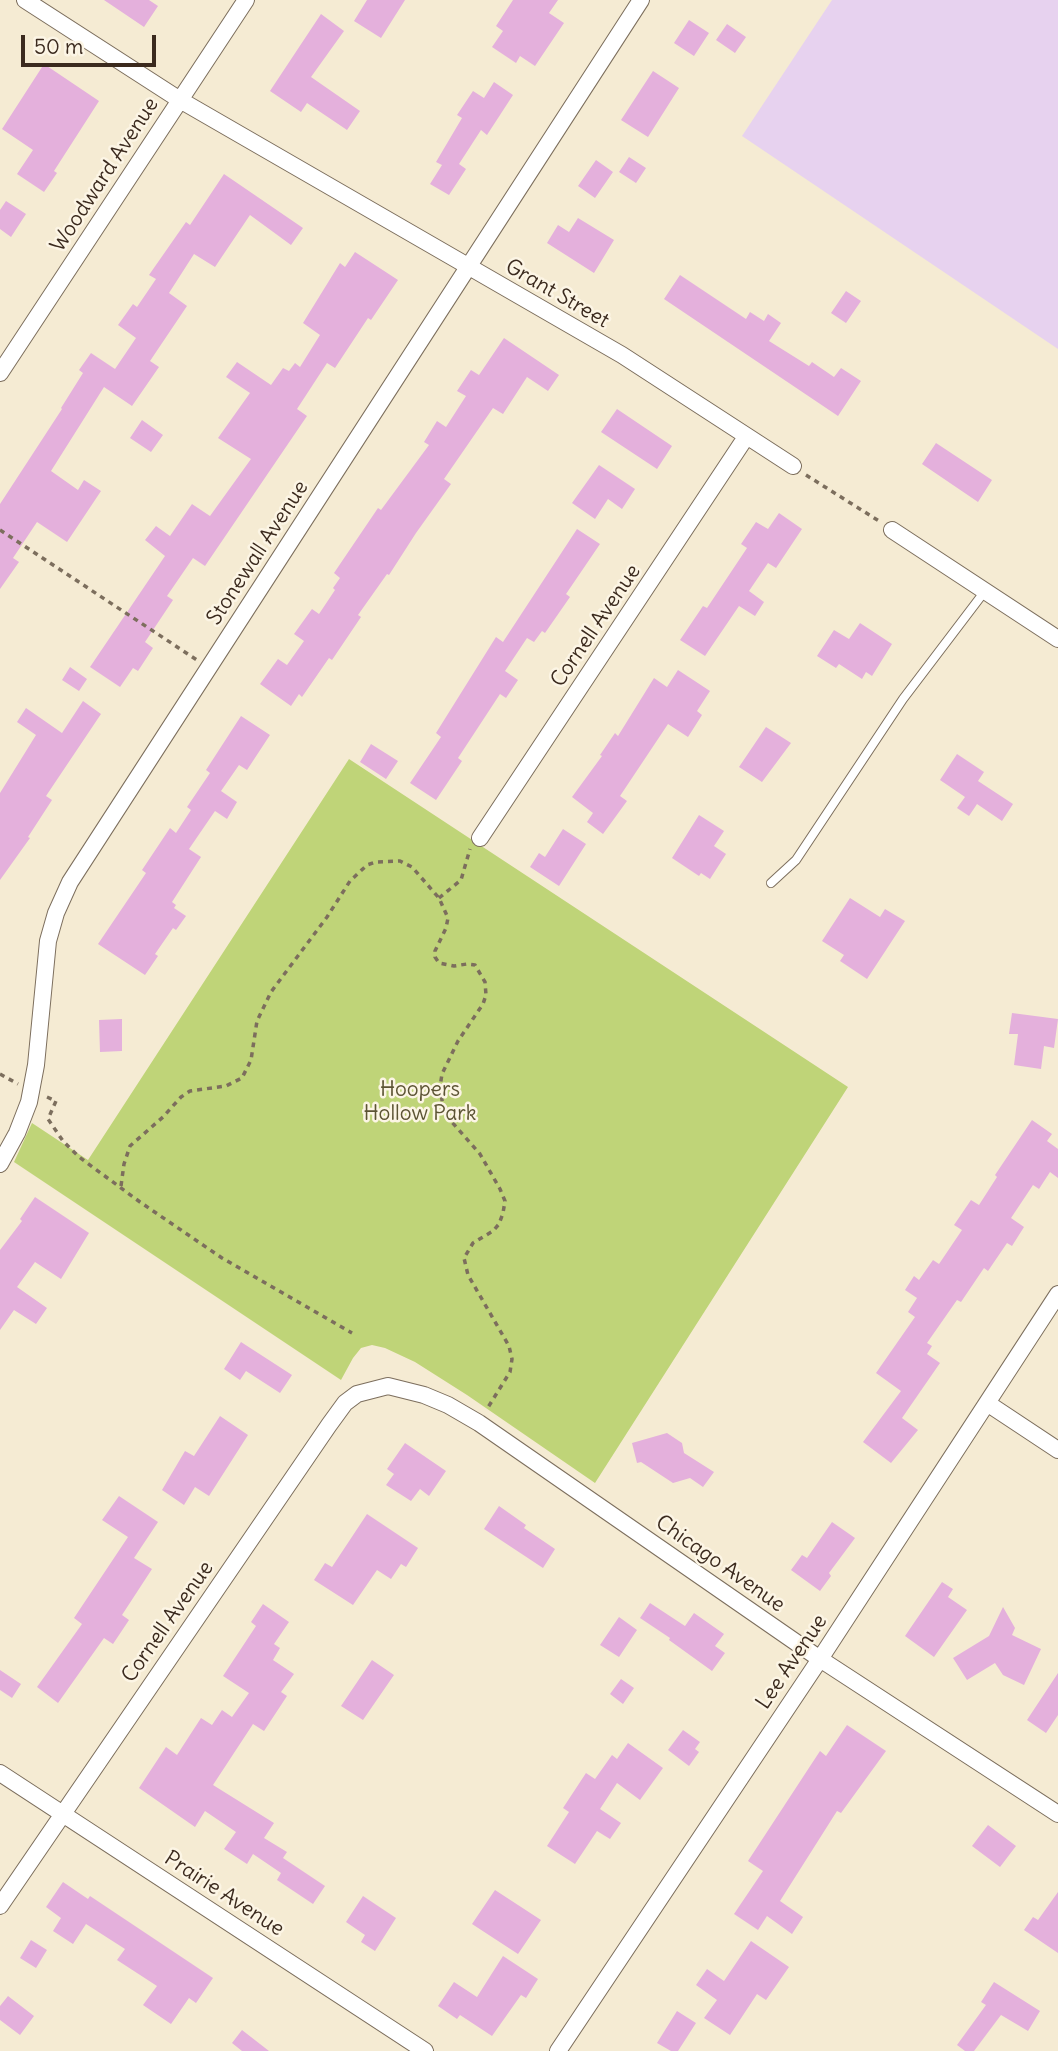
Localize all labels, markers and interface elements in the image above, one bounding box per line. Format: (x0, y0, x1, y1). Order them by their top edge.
scale bar (24, 21, 159, 65)
text: 50 m (34, 33, 83, 60)
street label: Woodward Avenue (46, 93, 164, 257)
street label: Grant Street (501, 254, 613, 334)
street label: Stonewall Avenue (202, 476, 314, 630)
street label: Cornell Avenue (546, 560, 646, 692)
park label: Hoopers Hollow Park (364, 1077, 476, 1127)
street label: Chicago Avenue (651, 1510, 789, 1618)
street label: Cornell Avenue (117, 1557, 219, 1687)
street label: Lee Avenue (751, 1610, 833, 1714)
street label: Prairie Avenue (159, 1846, 289, 1942)

